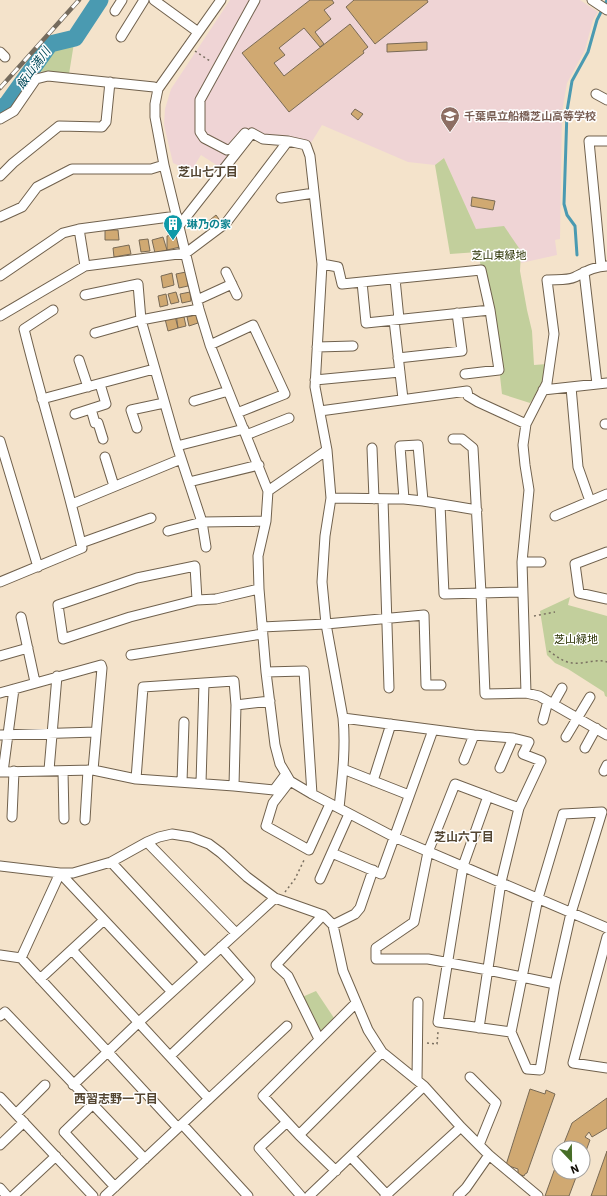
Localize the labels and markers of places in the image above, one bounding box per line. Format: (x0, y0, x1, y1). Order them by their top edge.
school or university icon: 千葉県立船橋芝山高等学校 (439, 105, 461, 133)
place label: 千葉県立船橋芝山高等学校 (464, 109, 596, 123)
building icon: 琳乃の家 (162, 213, 184, 241)
place label: 琳乃の家 (187, 217, 231, 231)

